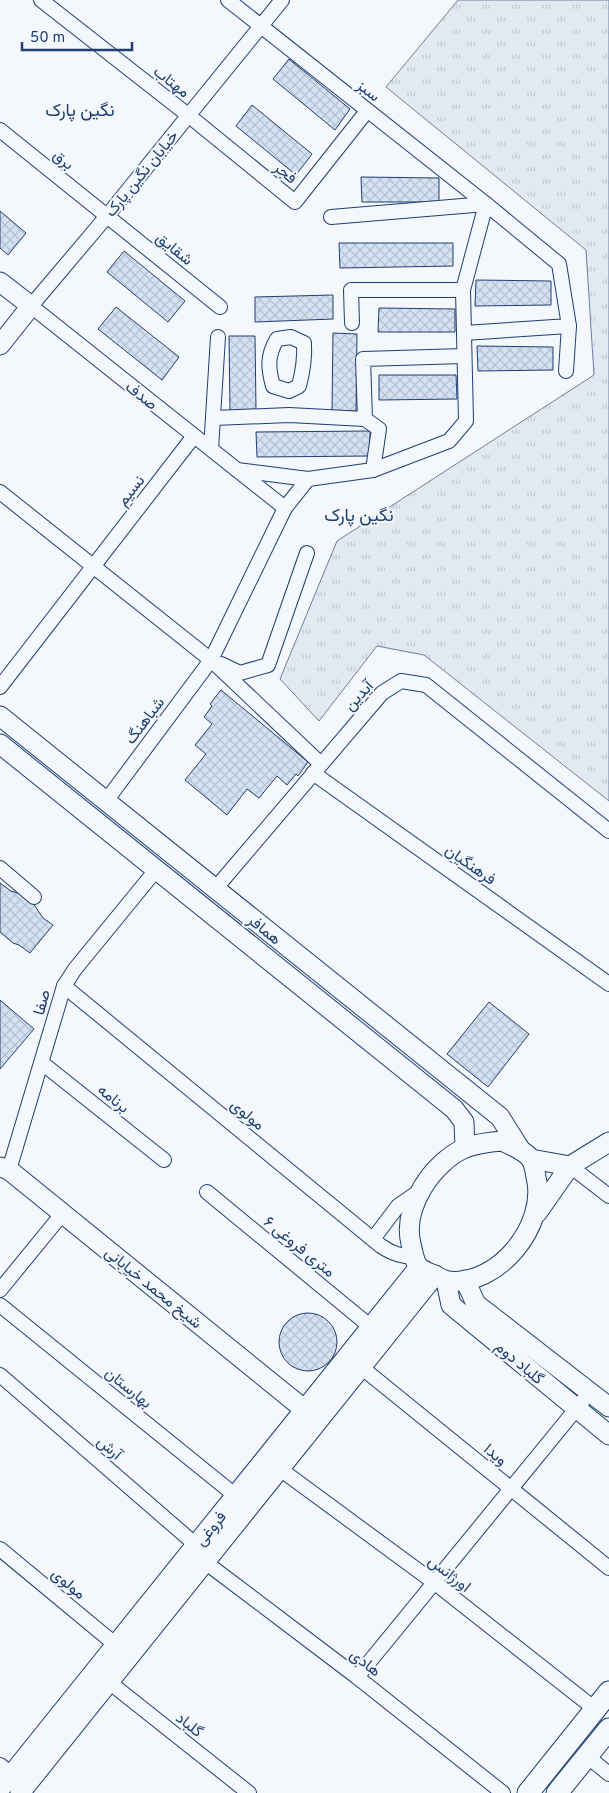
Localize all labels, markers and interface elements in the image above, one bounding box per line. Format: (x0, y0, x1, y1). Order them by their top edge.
scale bar (22, 20, 132, 52)
text: 50 m (30, 29, 65, 48)
street label: مهتاب (149, 62, 193, 103)
street label: سبز (351, 76, 384, 107)
district label: نگین پارک (45, 100, 115, 123)
street label: خیابان نگین پارک (102, 127, 184, 222)
street label: برق (48, 146, 77, 175)
street label: فجر (268, 157, 301, 189)
street label: شقایق (151, 229, 196, 271)
street label: صدف (121, 378, 161, 415)
street label: نسیم (113, 472, 150, 511)
district label: نگین پارک (324, 505, 394, 528)
street label: آیدین (340, 676, 379, 716)
street label: شباهنگ (121, 694, 170, 749)
street label: فرهنگیان (440, 841, 499, 890)
street label: همافر (242, 910, 285, 950)
street label: صفا (30, 988, 56, 1018)
street label: برنامه (93, 1081, 133, 1118)
street label: مولوی (225, 1096, 268, 1135)
street label: ۶ متری فروغی (259, 1213, 339, 1282)
street label: شیخ محمد خیابانی (100, 1243, 205, 1334)
street label: گلباد دوم (490, 1337, 547, 1390)
street label: بهارستان (100, 1364, 155, 1414)
street label: آرش (92, 1432, 126, 1466)
street label: ویدا (479, 1440, 510, 1471)
street label: فروغى (191, 1508, 232, 1551)
street label: اورژانس (423, 1552, 474, 1598)
street label: مولوی (46, 1564, 89, 1605)
street label: هادی (345, 1645, 384, 1682)
street label: گلباد (171, 1709, 207, 1743)

